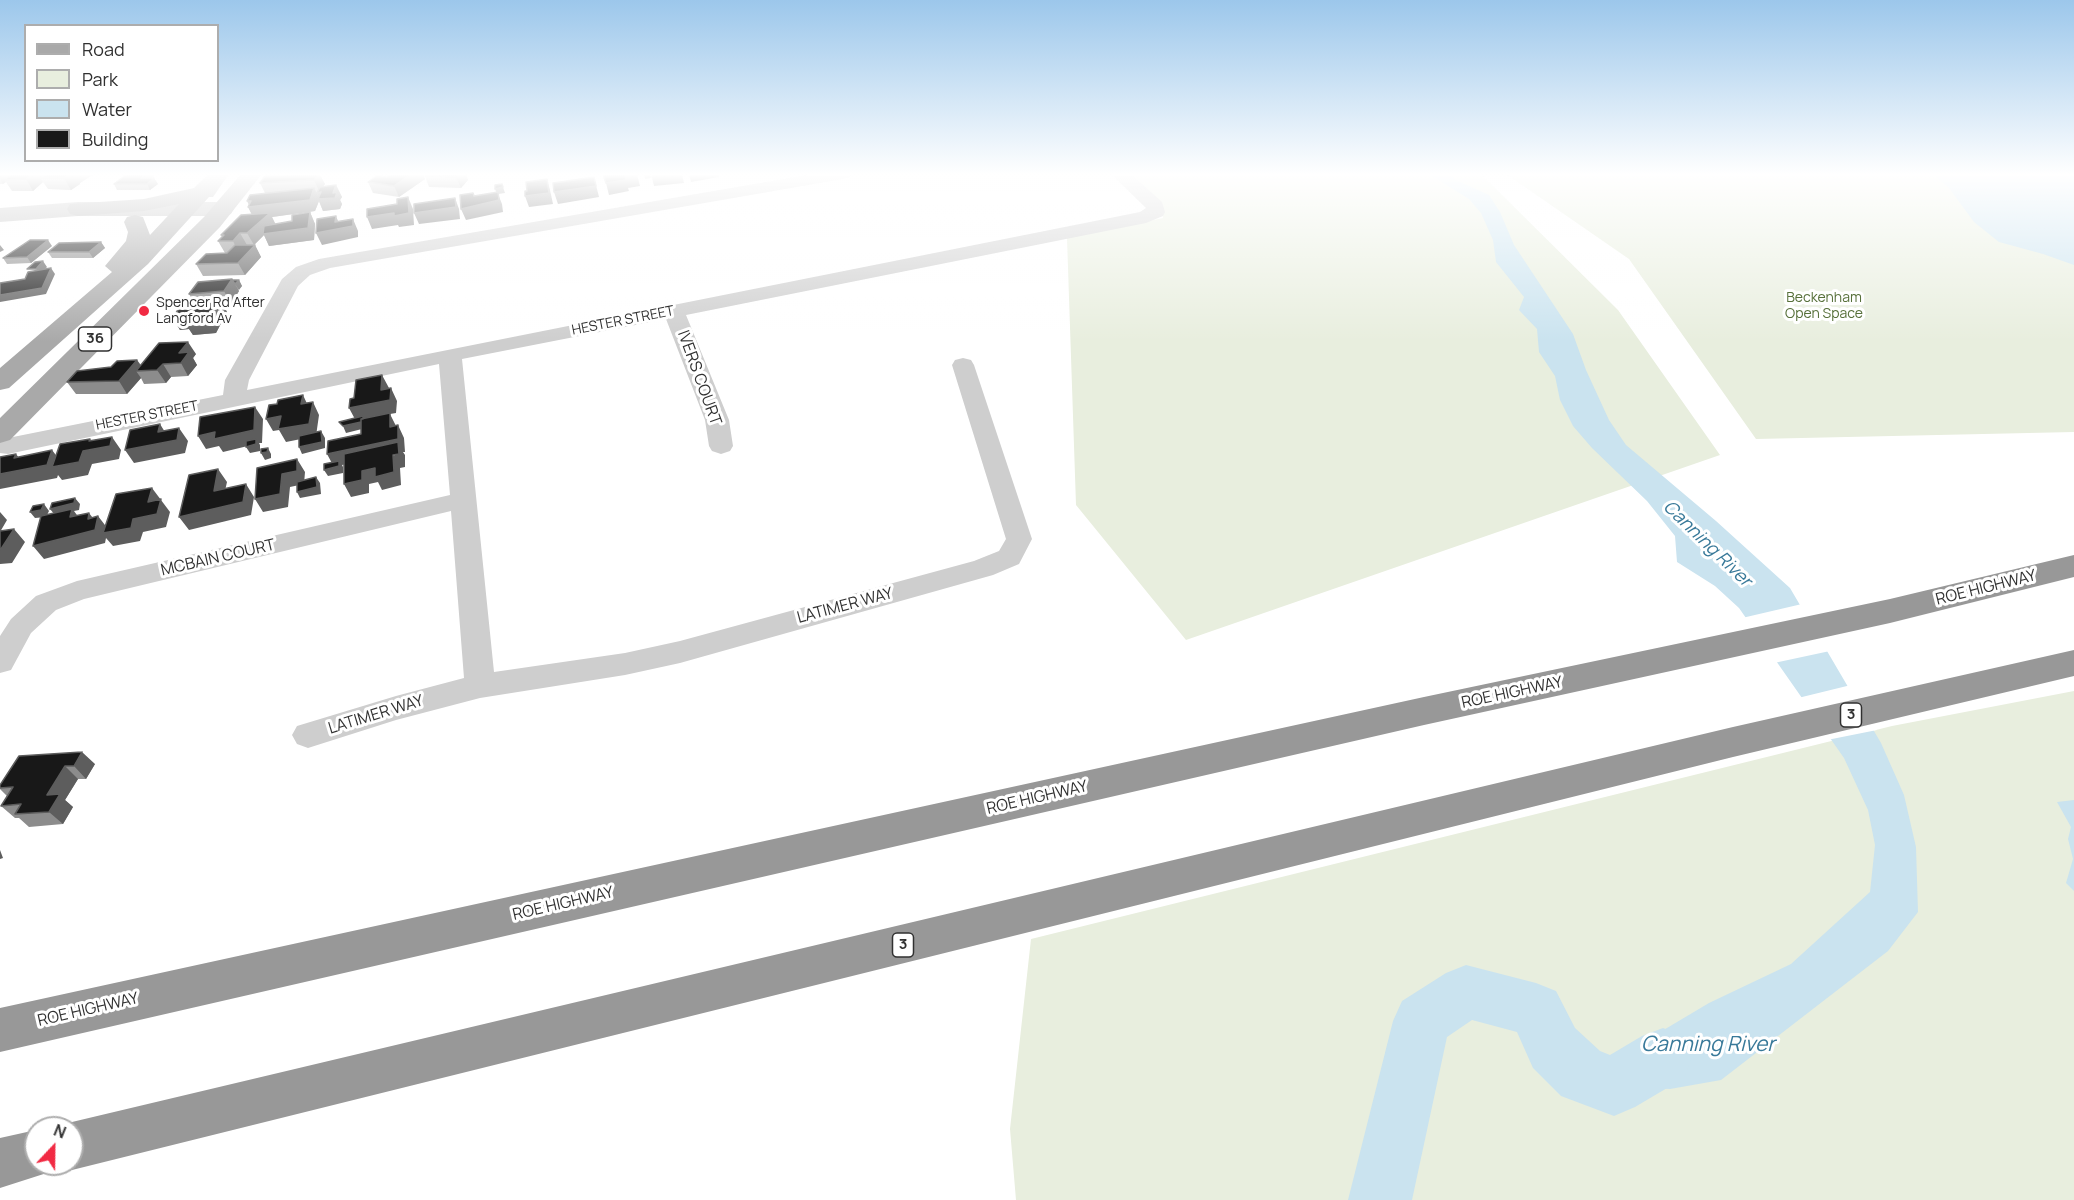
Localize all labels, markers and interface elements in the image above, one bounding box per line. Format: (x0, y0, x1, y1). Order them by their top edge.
legend (24, 24, 219, 162)
text: Road (82, 37, 125, 61)
text: Park (82, 67, 118, 91)
text: Water (82, 97, 132, 121)
text: Building (82, 127, 148, 151)
park label: Beckenham Open Space (1785, 290, 1863, 322)
place label: Spencer Rd After Langford Av (156, 295, 265, 328)
street label: HESTER STREET (570, 303, 676, 339)
marker: Spencer Rd After Langford Av (137, 304, 151, 318)
road number: 36 (78, 327, 112, 351)
street label: IVERS COURT (673, 328, 725, 428)
street label: HESTER STREET (94, 398, 200, 434)
water label: Canning River (1658, 496, 1756, 592)
street label: MCBAIN COURT (159, 536, 277, 580)
street label: ROE HIGHWAY (1934, 566, 2038, 610)
street label: LATIMER WAY (795, 584, 895, 628)
street label: ROE HIGHWAY (1460, 673, 1564, 713)
street label: LATIMER WAY (326, 691, 426, 739)
road number: 3 (1840, 703, 1862, 727)
street label: ROE HIGHWAY (985, 777, 1089, 819)
street label: ROE HIGHWAY (511, 883, 615, 925)
road number: 3 (892, 933, 914, 957)
street label: ROE HIGHWAY (36, 989, 140, 1031)
water label: Canning River (1641, 1032, 1775, 1058)
north arrow (24, 1116, 84, 1176)
text: N (51, 1119, 69, 1144)

